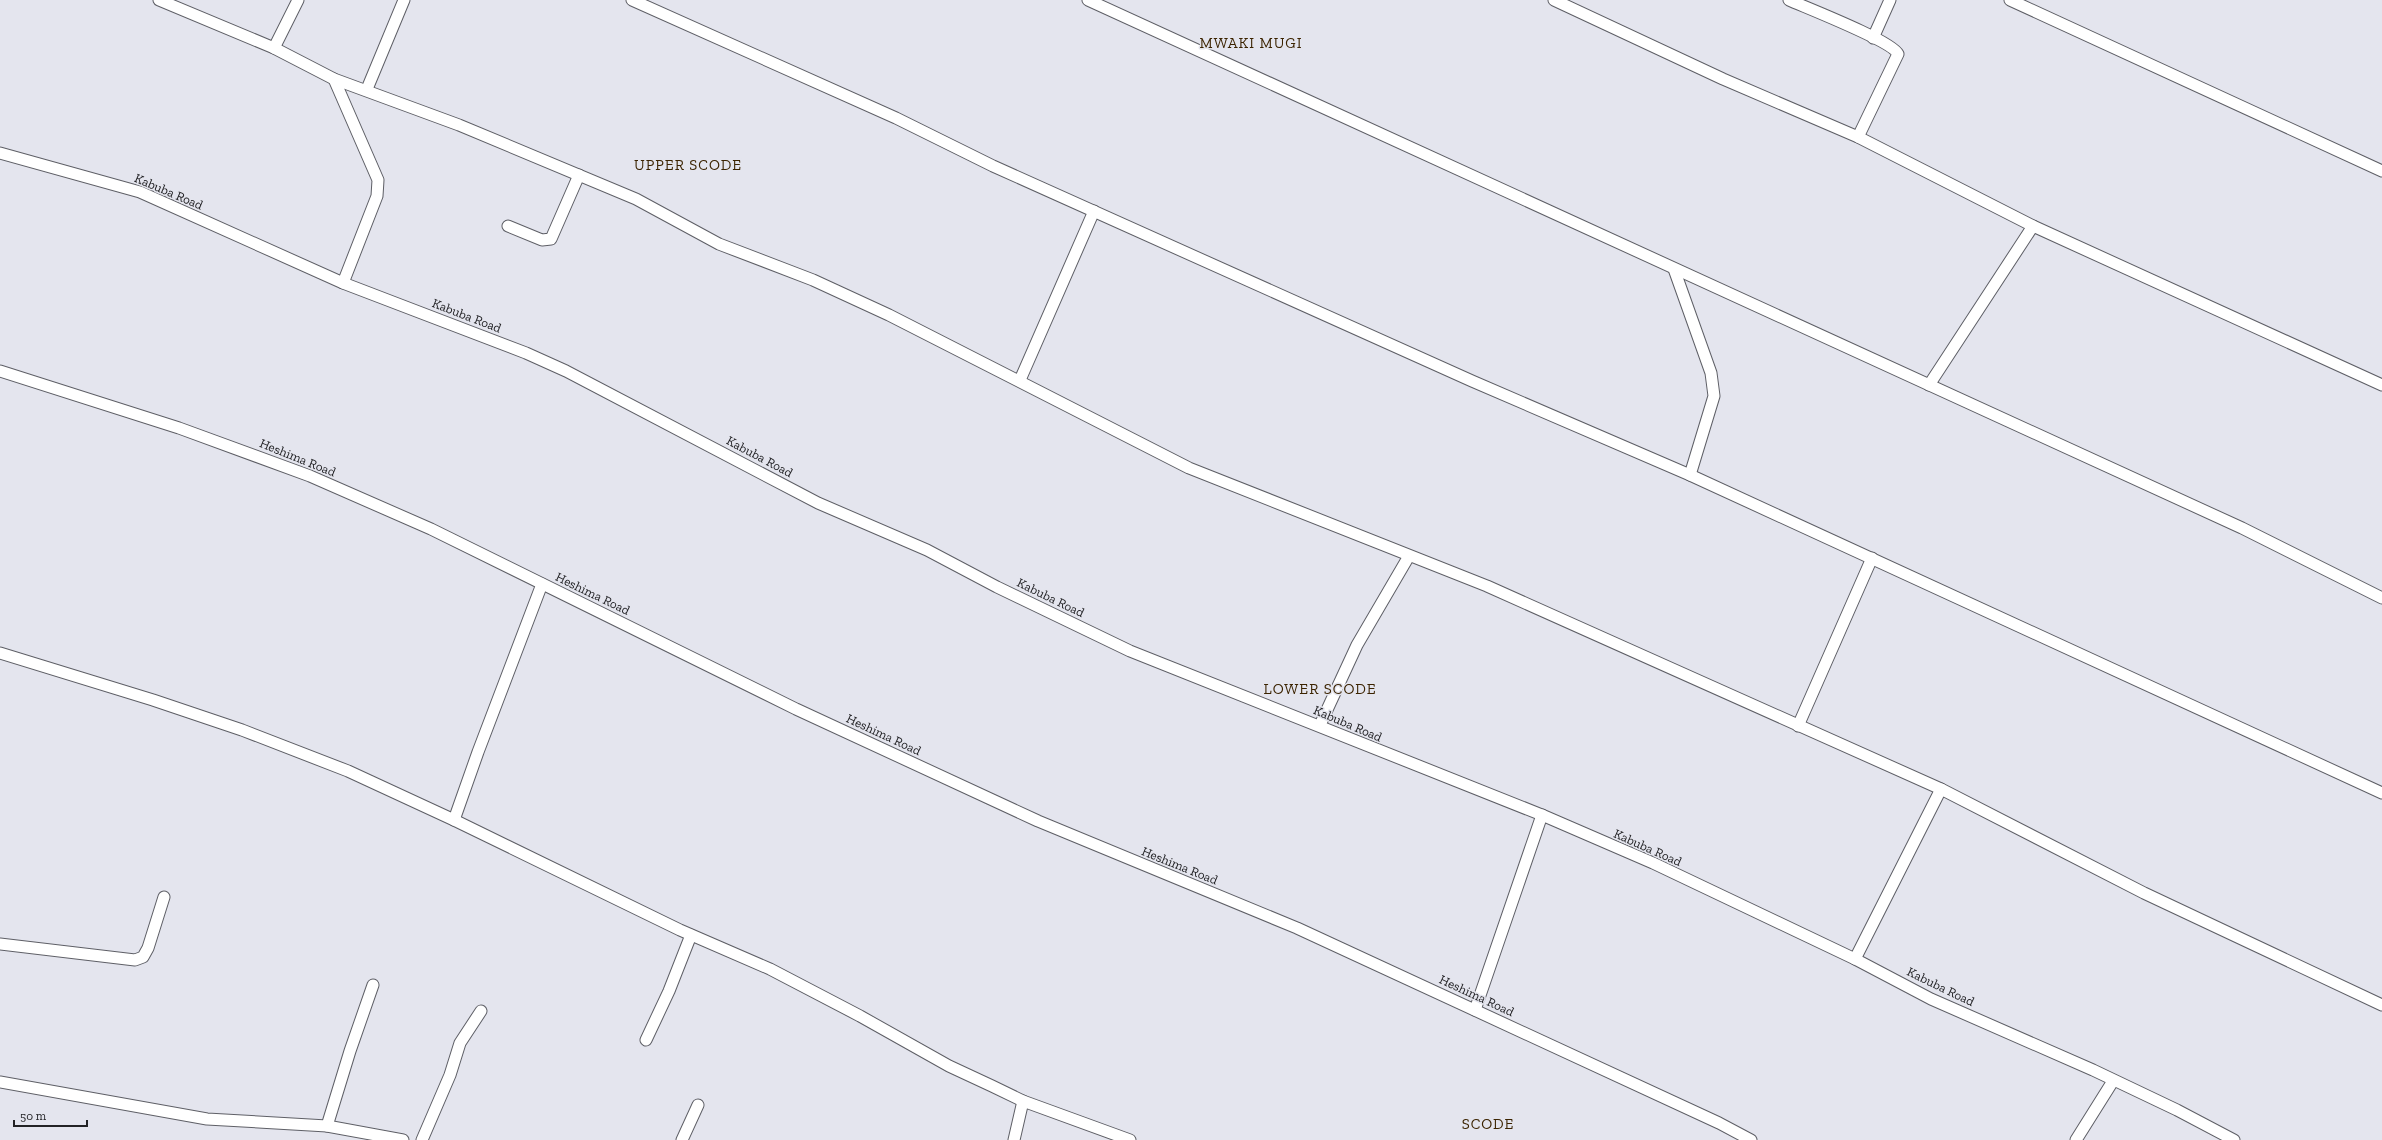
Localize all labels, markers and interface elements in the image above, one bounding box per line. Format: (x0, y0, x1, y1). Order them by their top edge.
district label: MWAKI MUGI (1199, 34, 1303, 52)
district label: UPPER SCODE (634, 156, 742, 174)
street label: Kabuba Road (132, 170, 205, 213)
street label: Kabuba Road (430, 295, 504, 336)
street label: Kabuba Road (724, 433, 796, 480)
street label: Heshima Road (258, 435, 338, 480)
street label: Heshima Road (553, 569, 632, 618)
street label: Kabuba Road (1015, 575, 1087, 620)
district label: LOWER SCODE (1264, 680, 1376, 698)
street label: Kabuba Road (1311, 702, 1384, 745)
street label: Heshima Road (844, 711, 924, 758)
street label: Kabuba Road (1611, 826, 1684, 869)
street label: Heshima Road (1140, 843, 1220, 888)
street label: Kabuba Road (1905, 964, 1977, 1009)
street label: Heshima Road (1437, 972, 1517, 1019)
scale bar (14, 1102, 87, 1128)
text: 50 m (20, 1109, 47, 1123)
district label: SCODE (1462, 1115, 1514, 1133)

